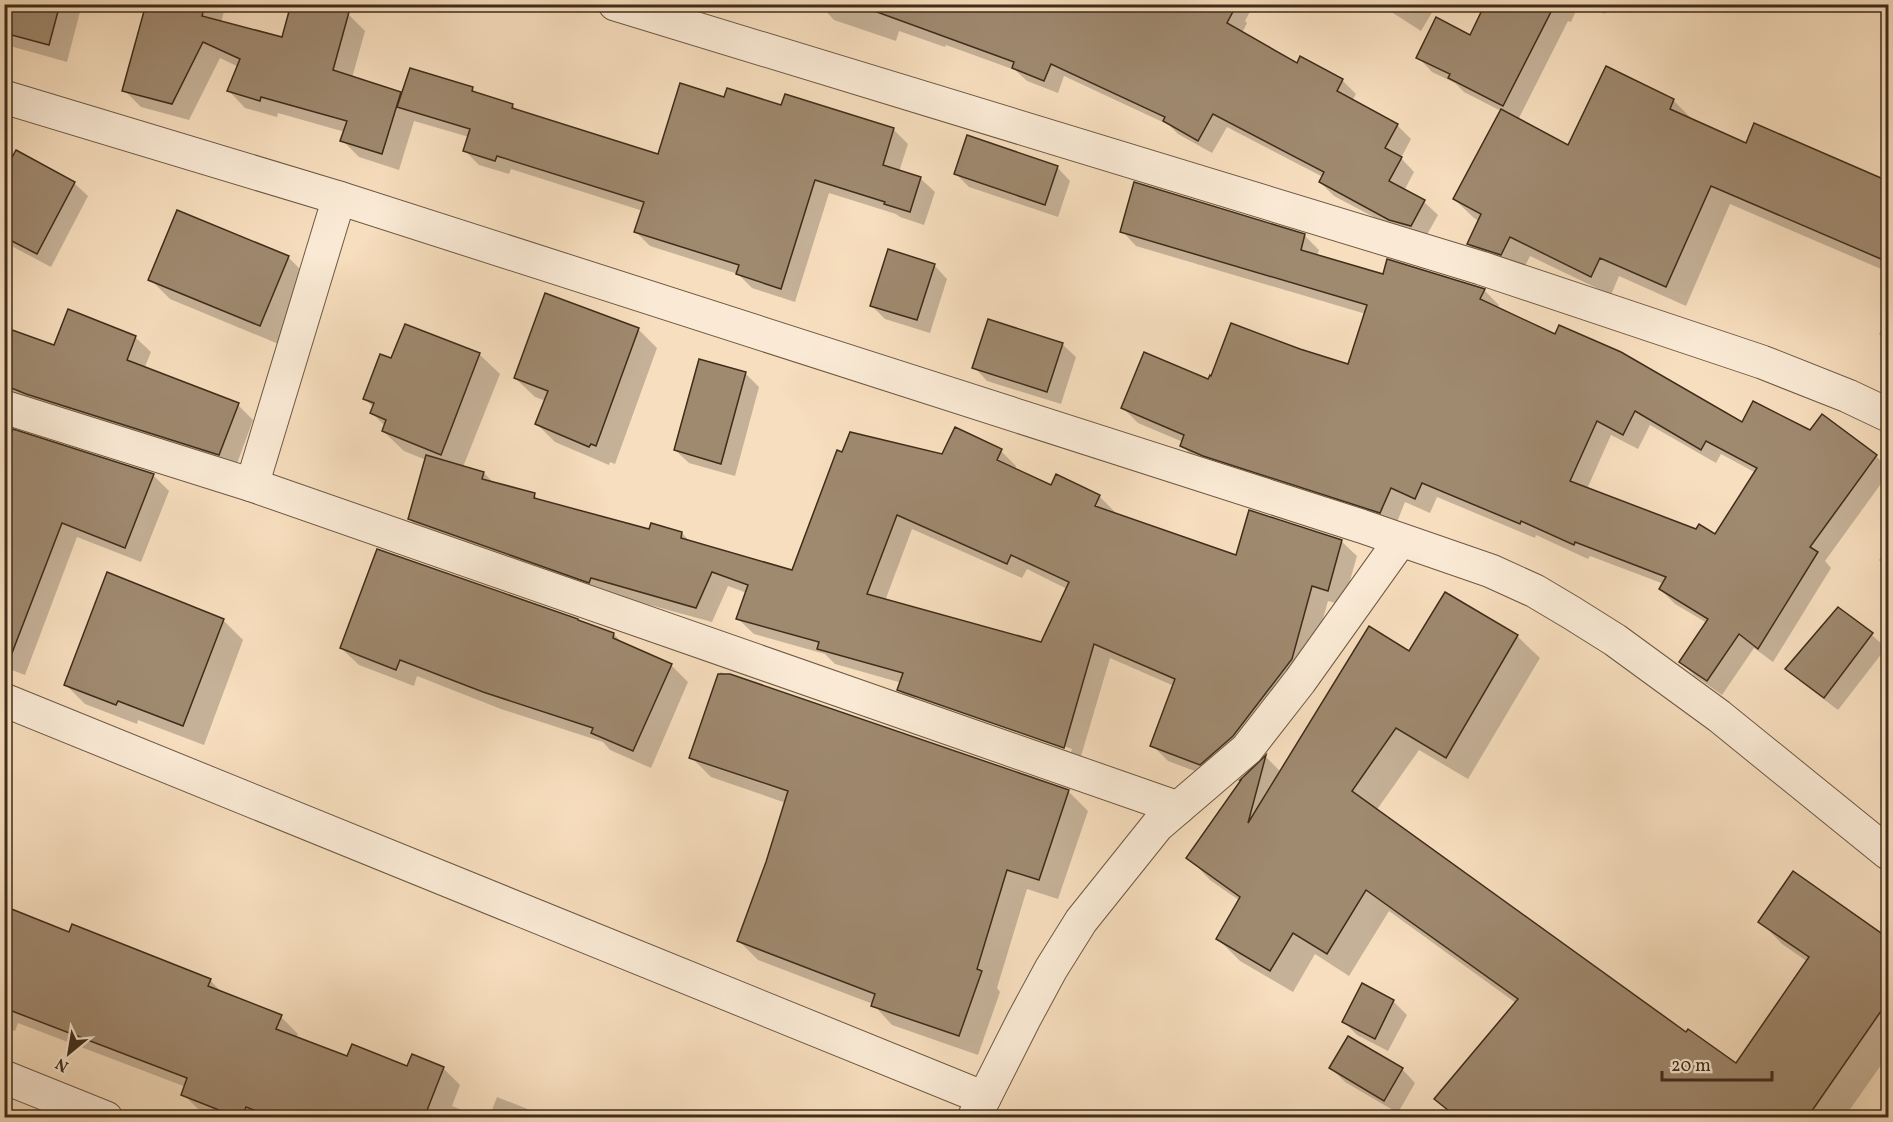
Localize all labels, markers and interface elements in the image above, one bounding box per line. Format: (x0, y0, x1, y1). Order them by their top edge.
north arrow (39, 1023, 99, 1083)
scale bar (1662, 1044, 1772, 1082)
text: N (52, 1052, 73, 1077)
text: 20 m (1671, 1054, 1711, 1079)

